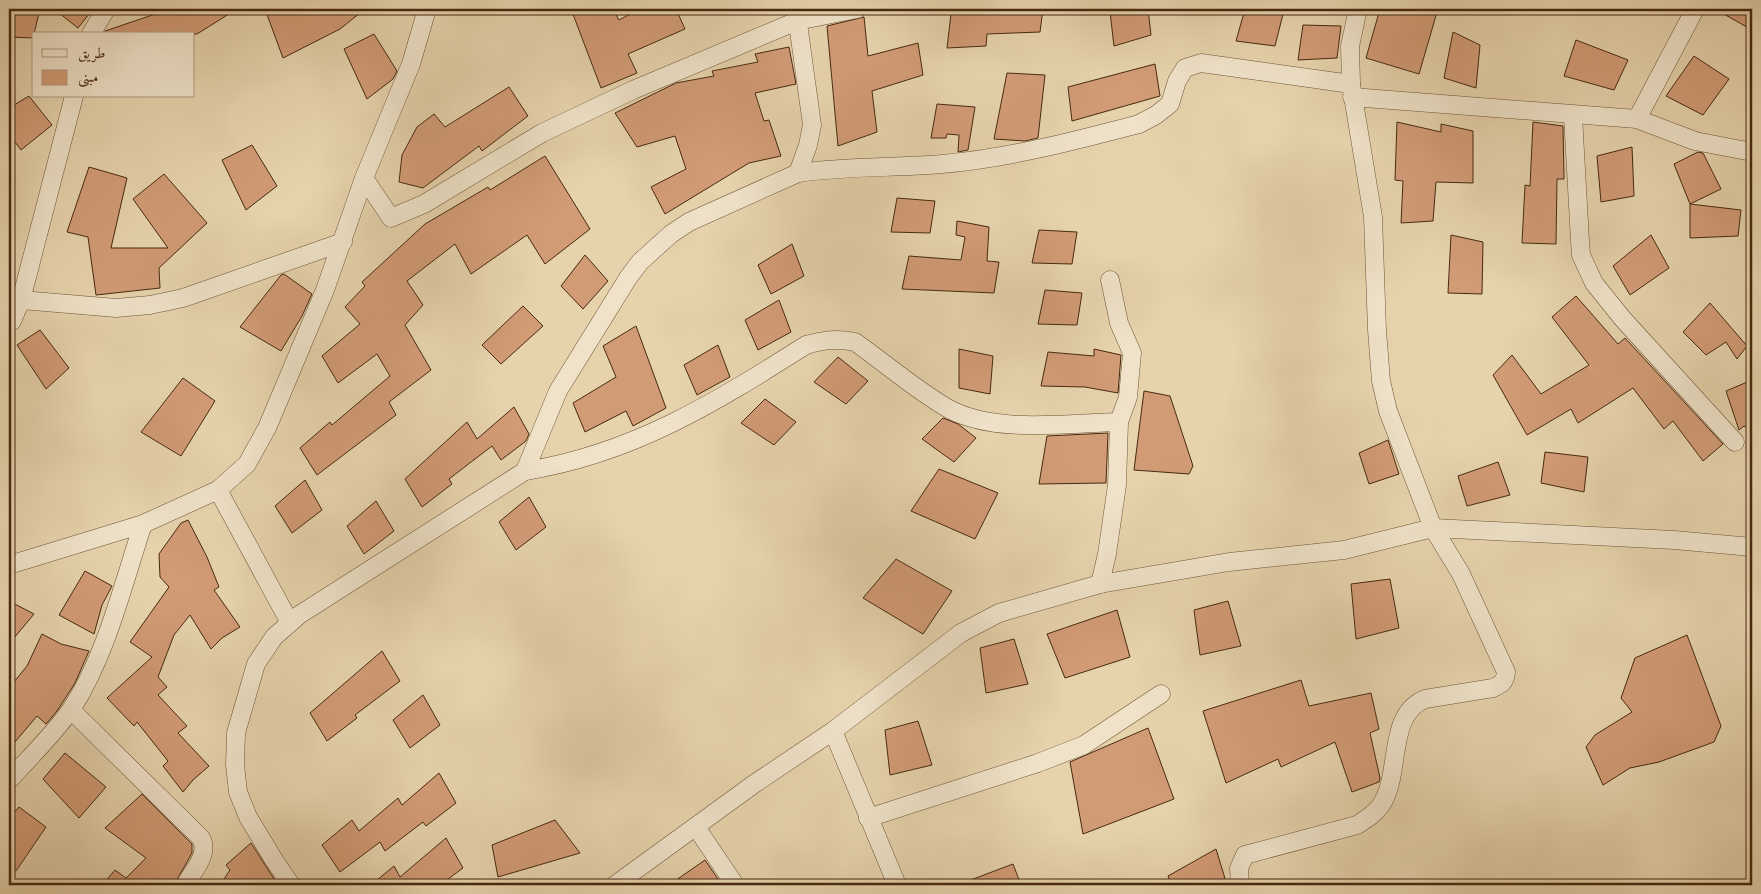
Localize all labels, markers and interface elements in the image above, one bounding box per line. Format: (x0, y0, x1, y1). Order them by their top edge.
legend (32, 32, 195, 98)
text: طريق (78, 44, 105, 63)
text: مبنى (78, 68, 98, 88)

